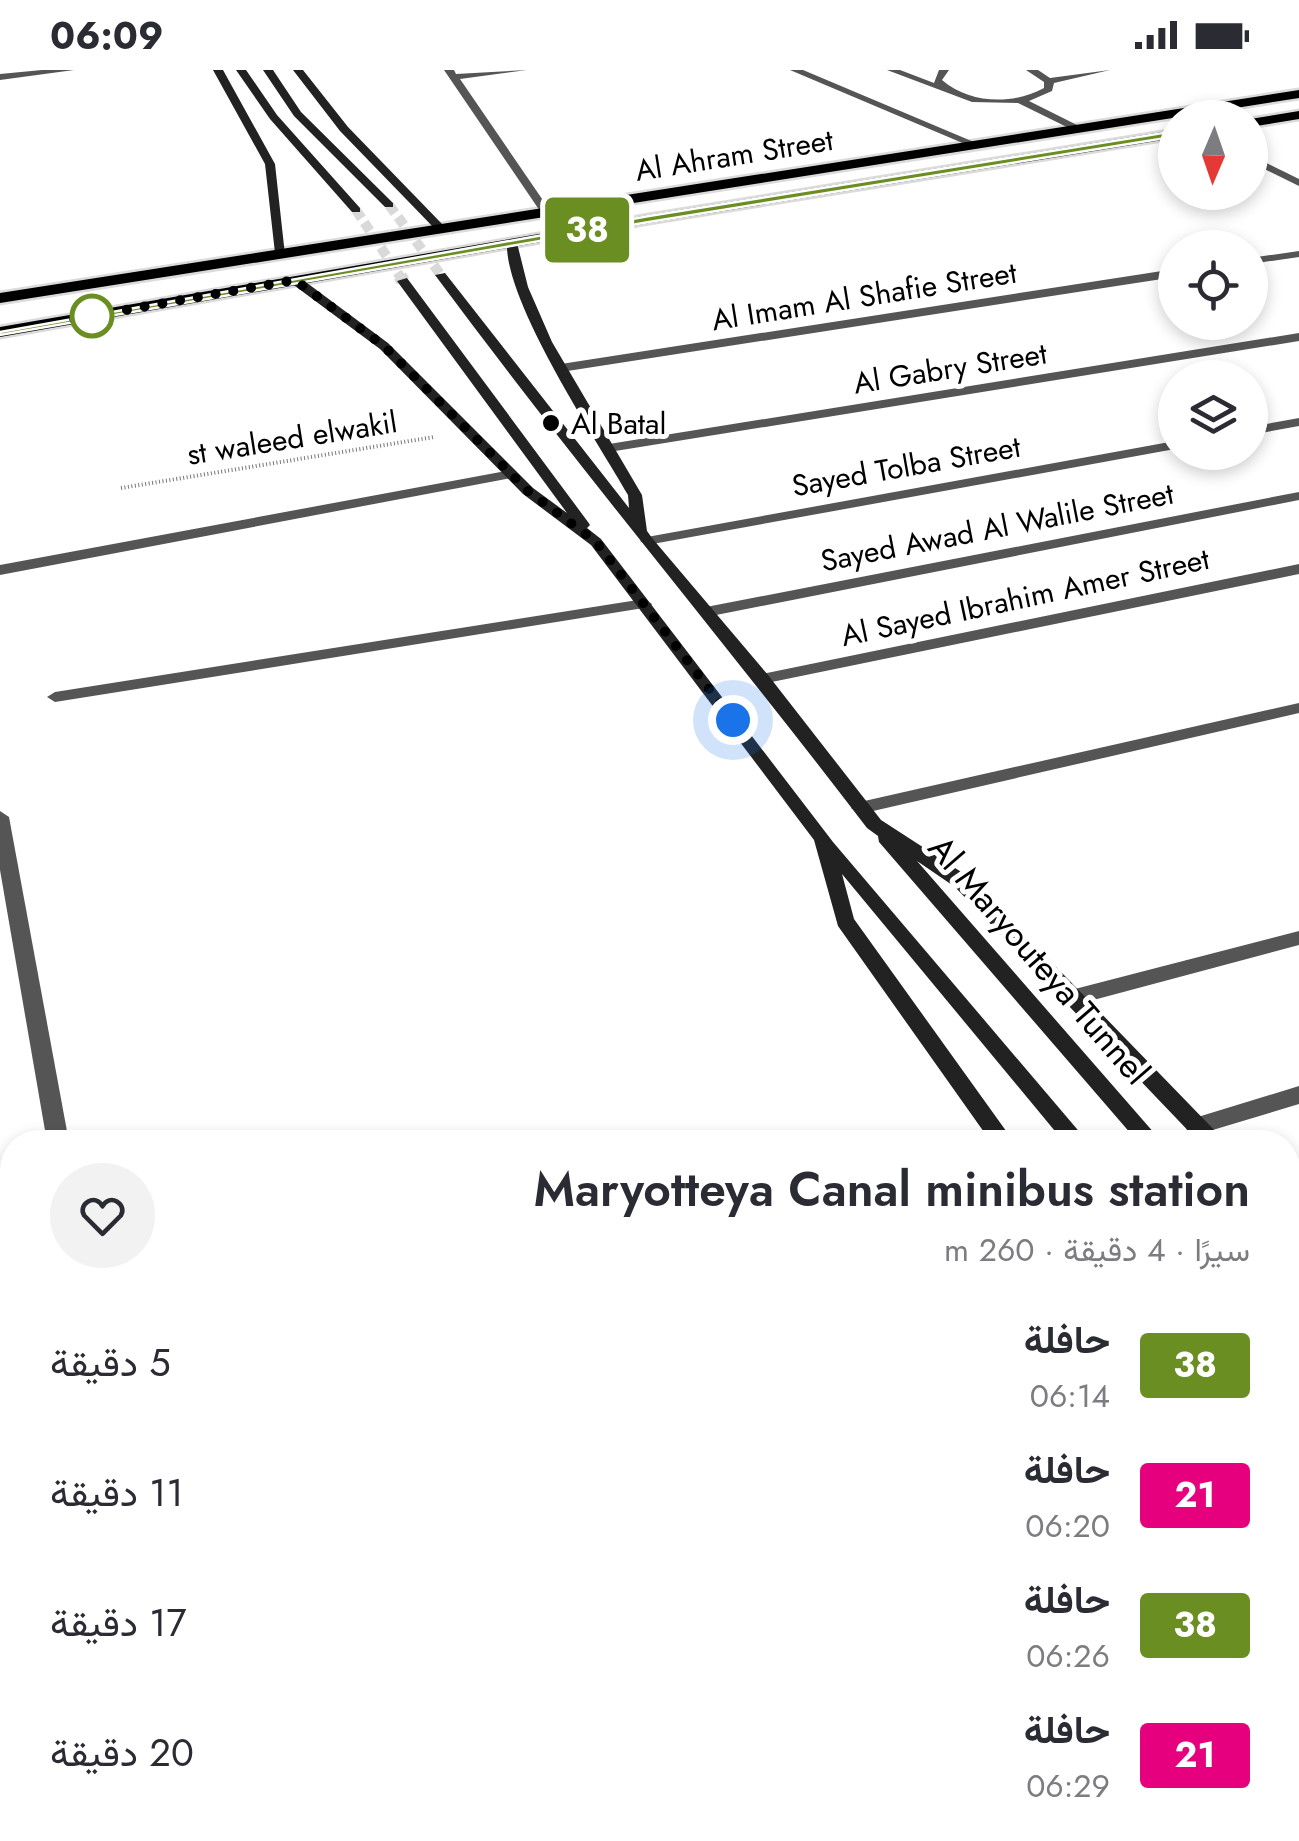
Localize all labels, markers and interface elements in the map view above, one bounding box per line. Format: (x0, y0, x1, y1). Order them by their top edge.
text: 06:09 (50, 8, 163, 63)
north arrow (1158, 100, 1268, 210)
map controls (1158, 100, 1268, 470)
street label: Al Ahram Street (632, 118, 837, 192)
line badge: 38 (542, 198, 632, 262)
text: 38 (565, 205, 609, 255)
button: locate (1158, 230, 1268, 340)
street label: Al Imam Al Shafie Street (709, 251, 1020, 341)
unlabelled marker (71, 295, 113, 337)
street label: Al Gabry Street (850, 331, 1051, 405)
button: layers (1158, 360, 1268, 470)
street label: st waleed elwakil (184, 400, 400, 476)
place label: Al Batal (571, 402, 666, 445)
marker: Al Batal (540, 412, 562, 434)
street label: Sayed Tolba Street (788, 425, 1024, 507)
street label: Sayed Awad Al Walile Street (817, 472, 1178, 582)
street label: Al Sayed Ibrahim Amer Street (837, 537, 1214, 657)
your location (708, 695, 758, 745)
street label: Al Maryouteya Tunnel (917, 825, 1161, 1095)
text: Maryotteya Canal minibus station (534, 1155, 1250, 1224)
button: heart (50, 1163, 155, 1268)
text: سيرًا · 4 دقيقة · 260 m (944, 1227, 1250, 1273)
text: حافلة (1024, 1312, 1110, 1367)
text: 5 دقيقة (50, 1335, 171, 1390)
text: 38 (1173, 1340, 1217, 1390)
text: 06:14 (1030, 1373, 1110, 1419)
text: حافلة (1024, 1442, 1110, 1497)
text: 11 دقيقة (50, 1465, 184, 1520)
text: 21 (1175, 1470, 1215, 1520)
text: 06:20 (1025, 1503, 1110, 1549)
text: حافلة (1024, 1572, 1110, 1627)
text: 17 دقيقة (50, 1595, 186, 1650)
text: 38 (1173, 1600, 1217, 1650)
text: 06:26 (1026, 1633, 1110, 1679)
text: حافلة (1024, 1702, 1110, 1757)
text: 20 دقيقة (50, 1725, 194, 1780)
text: 21 (1175, 1730, 1215, 1780)
text: 06:29 (1026, 1763, 1110, 1809)

